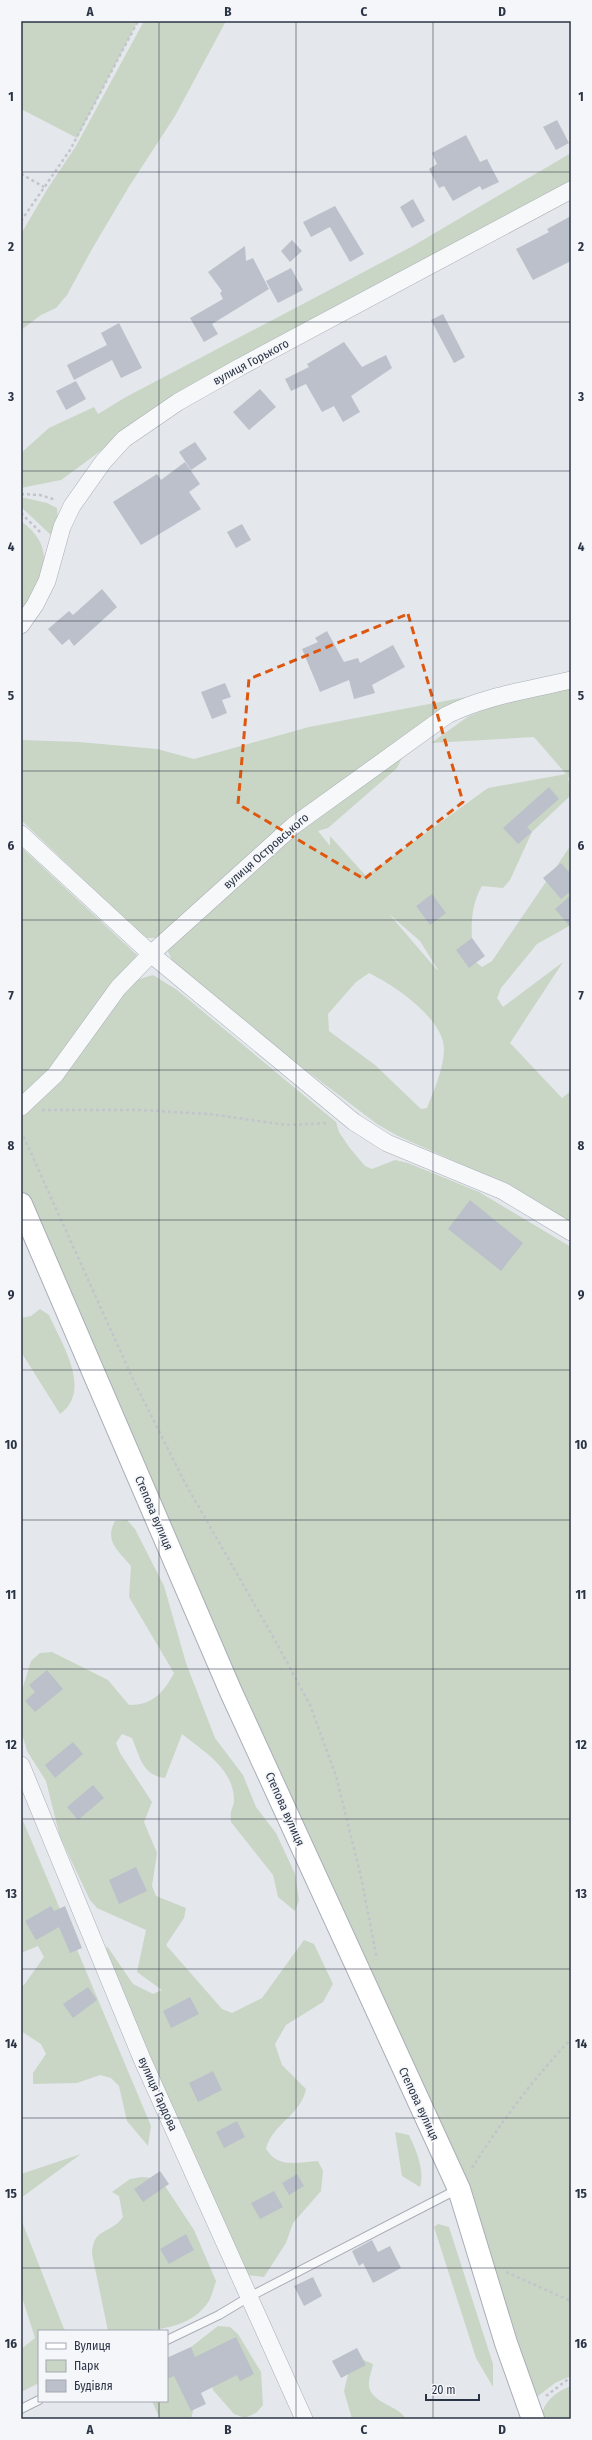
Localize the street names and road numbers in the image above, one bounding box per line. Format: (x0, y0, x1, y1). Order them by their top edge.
street label: вулиця Горького (211, 336, 291, 388)
street label: вулиця Островського (221, 810, 311, 892)
street label: Степова вулиця (132, 1474, 176, 1552)
street label: Степова вулиця (262, 1770, 308, 1848)
street label: вулиця Гардова (135, 2055, 181, 2133)
street label: Степова вулиця (396, 2065, 442, 2143)

